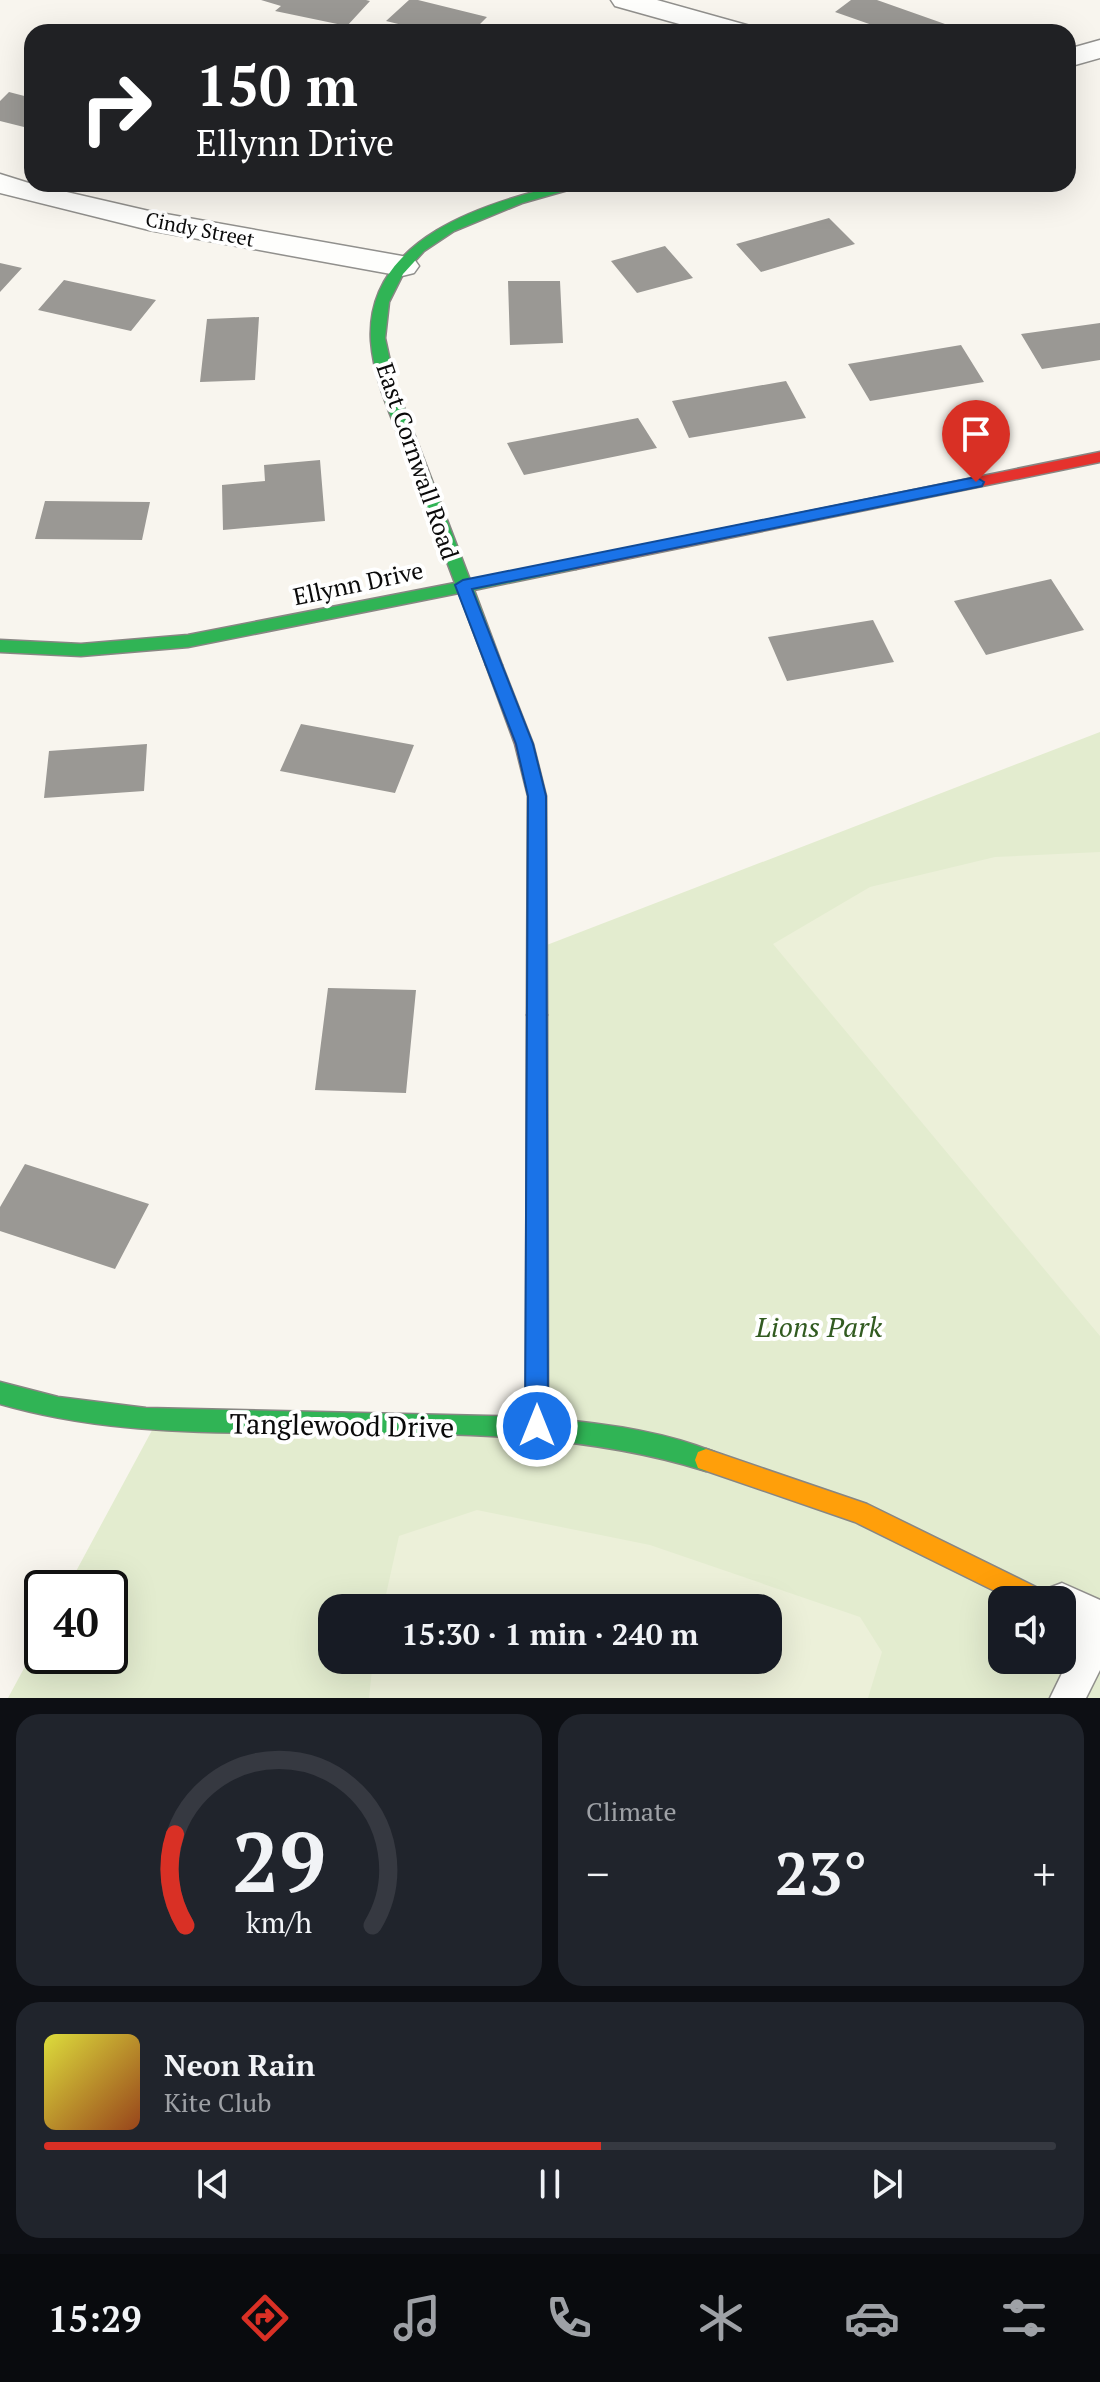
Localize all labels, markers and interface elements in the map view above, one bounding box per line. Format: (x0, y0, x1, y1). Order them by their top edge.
text: 150 m (196, 48, 358, 122)
icon: right (64, 56, 168, 160)
text: Ellynn Drive (196, 119, 394, 166)
street label: Cindy Street (143, 205, 257, 253)
street label: East Cornwall Road (369, 358, 467, 564)
pin (942, 400, 1010, 482)
icon: arrive (954, 412, 998, 456)
street label: Ellynn Drive (290, 554, 426, 612)
park label: Lions Park (755, 1308, 883, 1345)
position arrow (495, 1384, 579, 1468)
street label: Tanglewood Drive (229, 1405, 455, 1445)
speed limit sign: 40 (24, 1570, 128, 1674)
map controls (988, 1586, 1076, 1674)
button: sound (988, 1586, 1076, 1674)
text: 15:30 · 1 min · 240 m (402, 1614, 698, 1654)
text: Climate (586, 1794, 677, 1828)
text: 29 (232, 1806, 326, 1916)
text: 23° (775, 1833, 867, 1912)
text: − (586, 1844, 609, 1903)
text: + (1033, 1844, 1056, 1903)
text: km/h (246, 1903, 312, 1941)
text: Neon Rain (164, 2045, 315, 2085)
text: Kite Club (164, 2085, 271, 2119)
icon: previous (191, 2162, 235, 2206)
icon: pause (528, 2162, 572, 2206)
icon: next (865, 2162, 909, 2206)
icon: directions (237, 2290, 293, 2346)
icon: music (389, 2290, 445, 2346)
icon: phone (541, 2290, 597, 2346)
icon: climate (693, 2290, 749, 2346)
icon: car (844, 2290, 900, 2346)
icon: filters (996, 2290, 1052, 2346)
text: 15:29 (48, 2295, 142, 2342)

